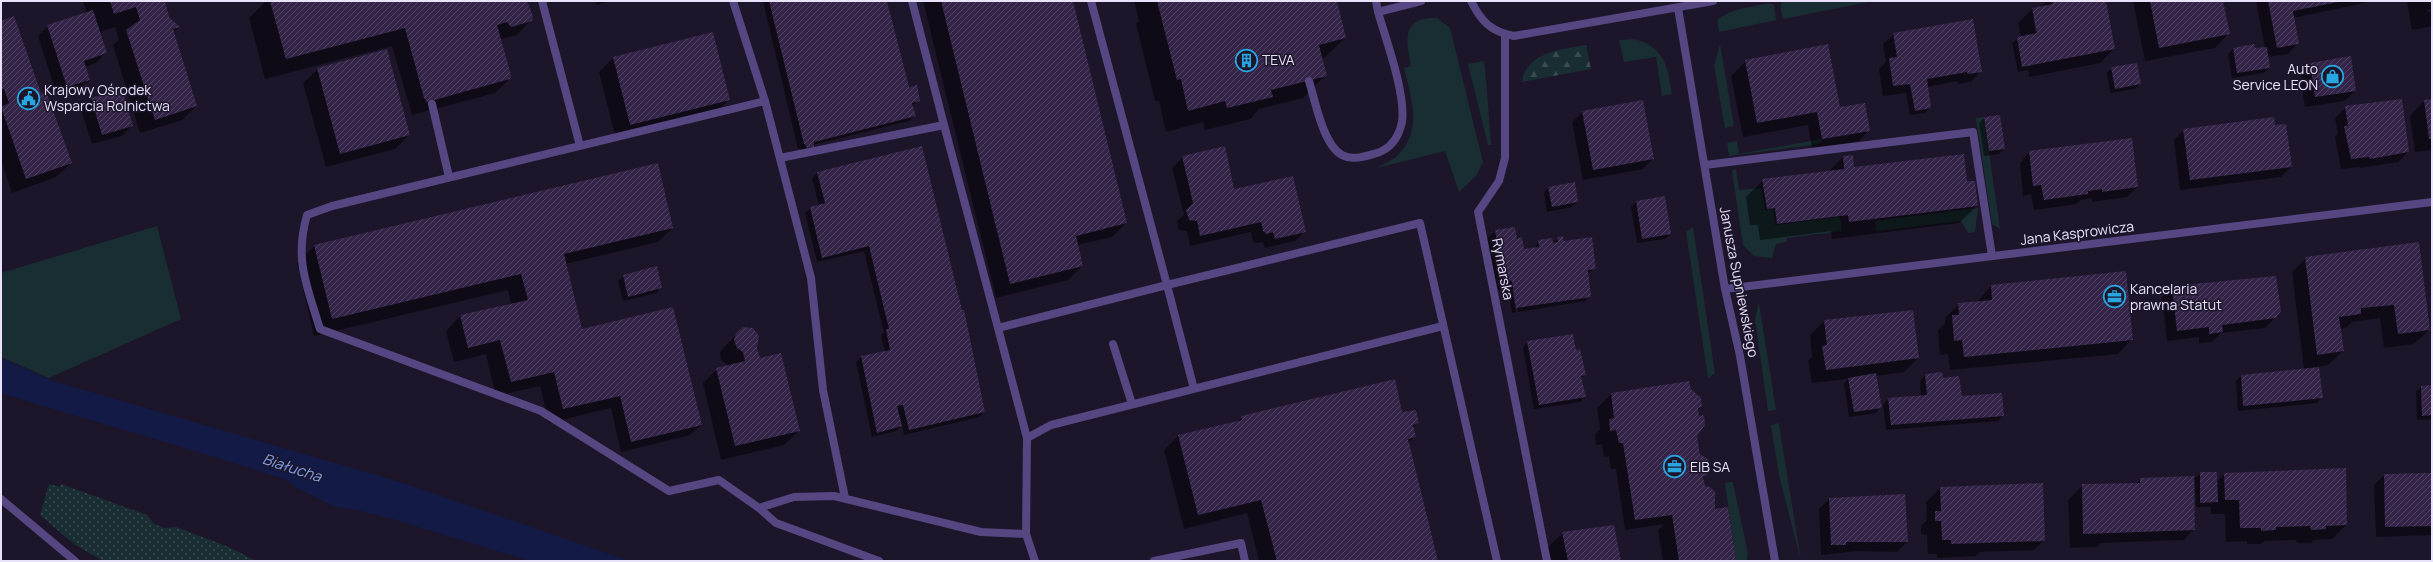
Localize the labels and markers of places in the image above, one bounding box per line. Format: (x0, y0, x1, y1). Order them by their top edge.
building icon: TEVA (1234, 47, 1260, 73)
place label: TEVA (1262, 50, 1295, 69)
place label: Auto Service LEON (2233, 59, 2318, 94)
shop icon: Auto Service LEON (2320, 64, 2346, 90)
place label: Krajowy Ośrodek Wsparcia Rolnictwa (44, 80, 170, 115)
public building icon: Krajowy Ośrodek Wsparcia Rolnictwa (15, 85, 41, 111)
place label: Kancelaria prawna Statut (2130, 279, 2222, 314)
office icon: Kancelaria prawna Statut (2102, 284, 2128, 310)
office icon: EIB SA (1662, 454, 1688, 480)
place label: EIB SA (1690, 457, 1730, 476)

